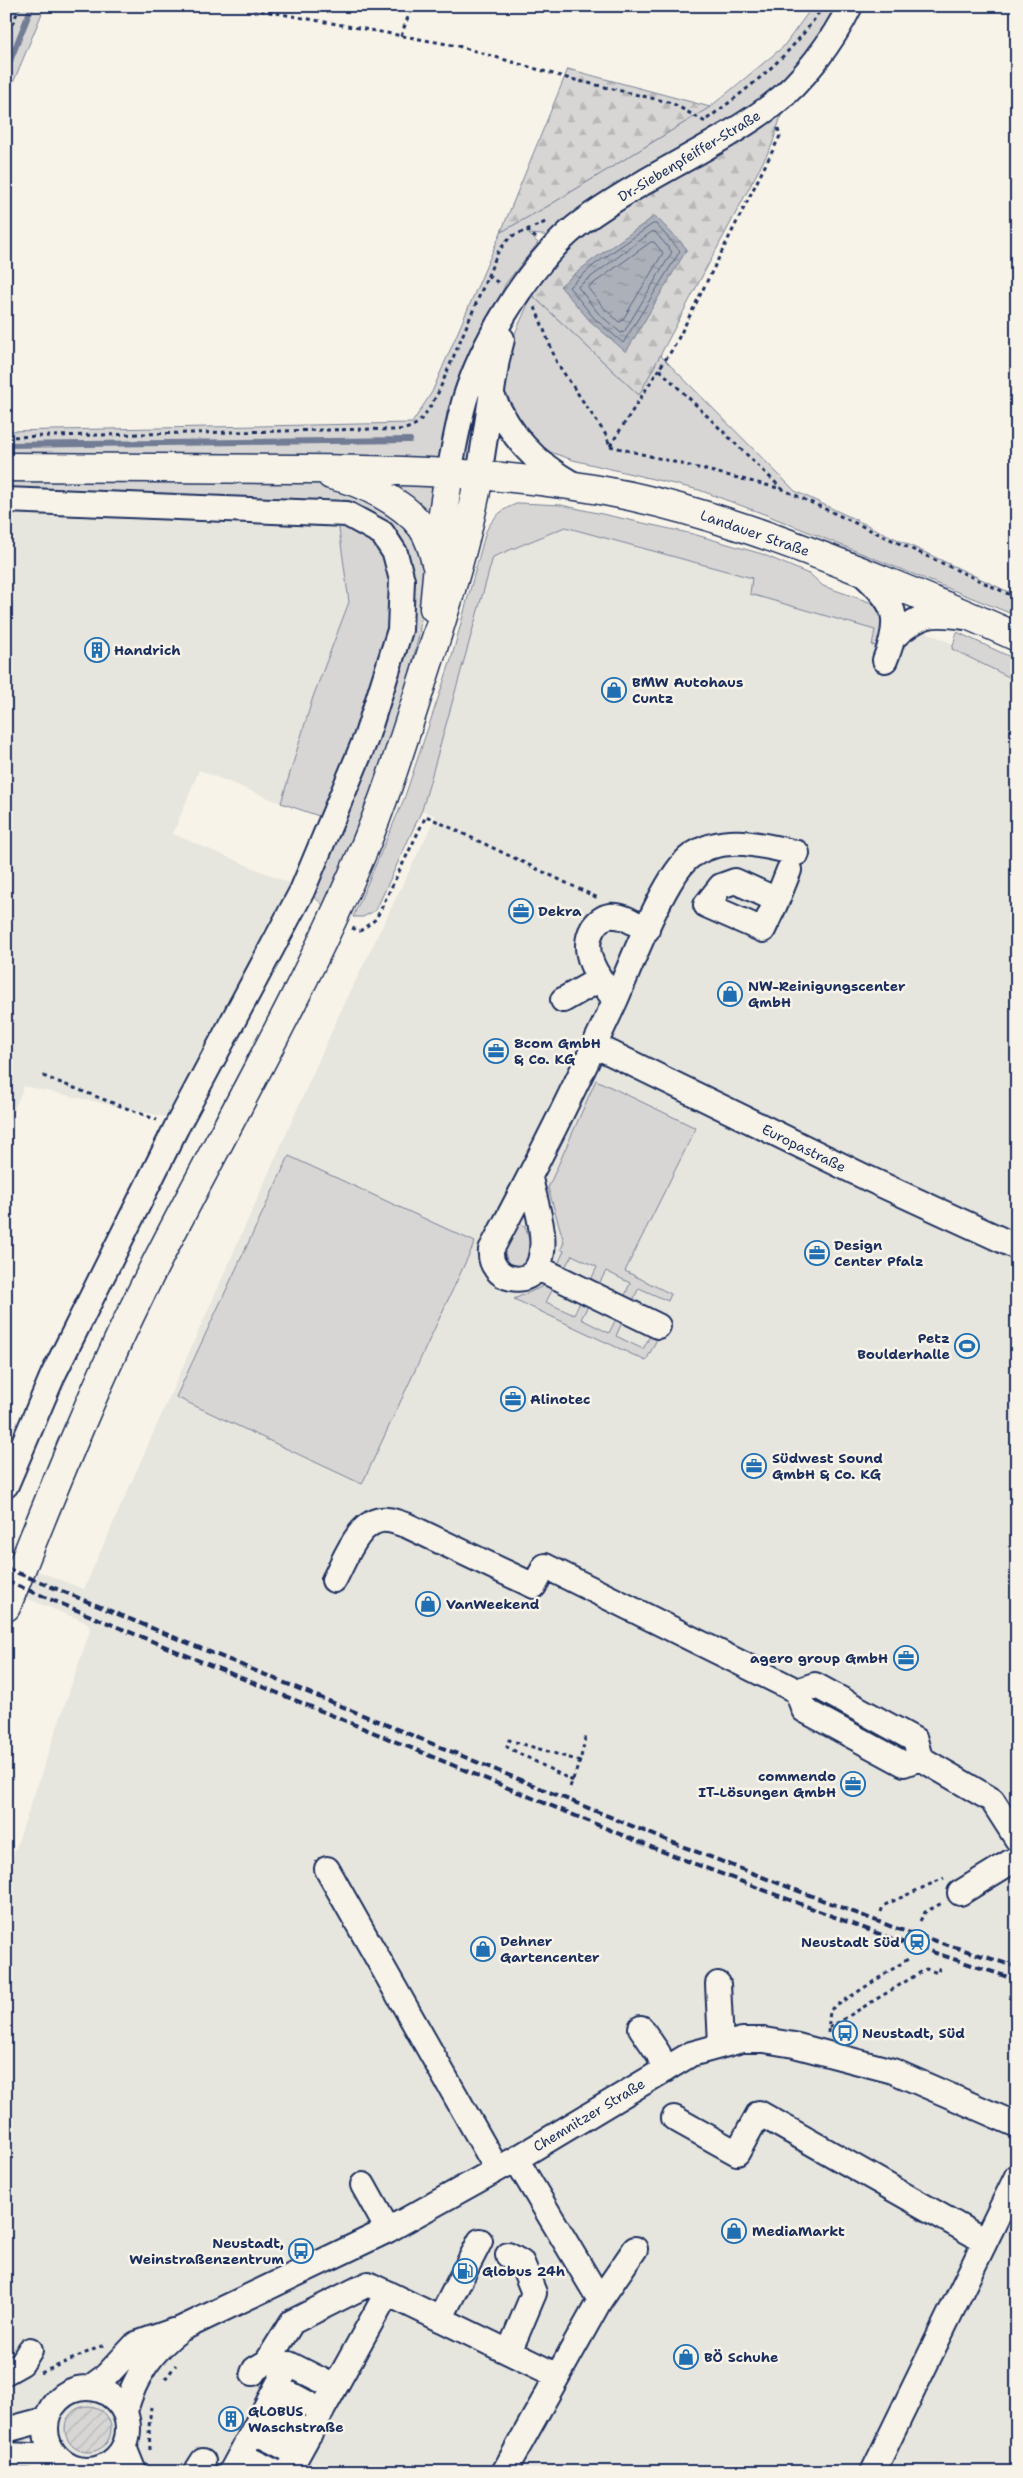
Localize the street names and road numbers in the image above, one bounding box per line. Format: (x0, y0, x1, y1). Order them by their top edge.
street label: Dr.-Siebenpfeiffer-Straße (614, 106, 764, 206)
street label: Landauer Straße (698, 506, 812, 560)
street label: Europastraße (759, 1120, 849, 1176)
street label: Chemnitzer Straße (530, 2074, 648, 2155)

